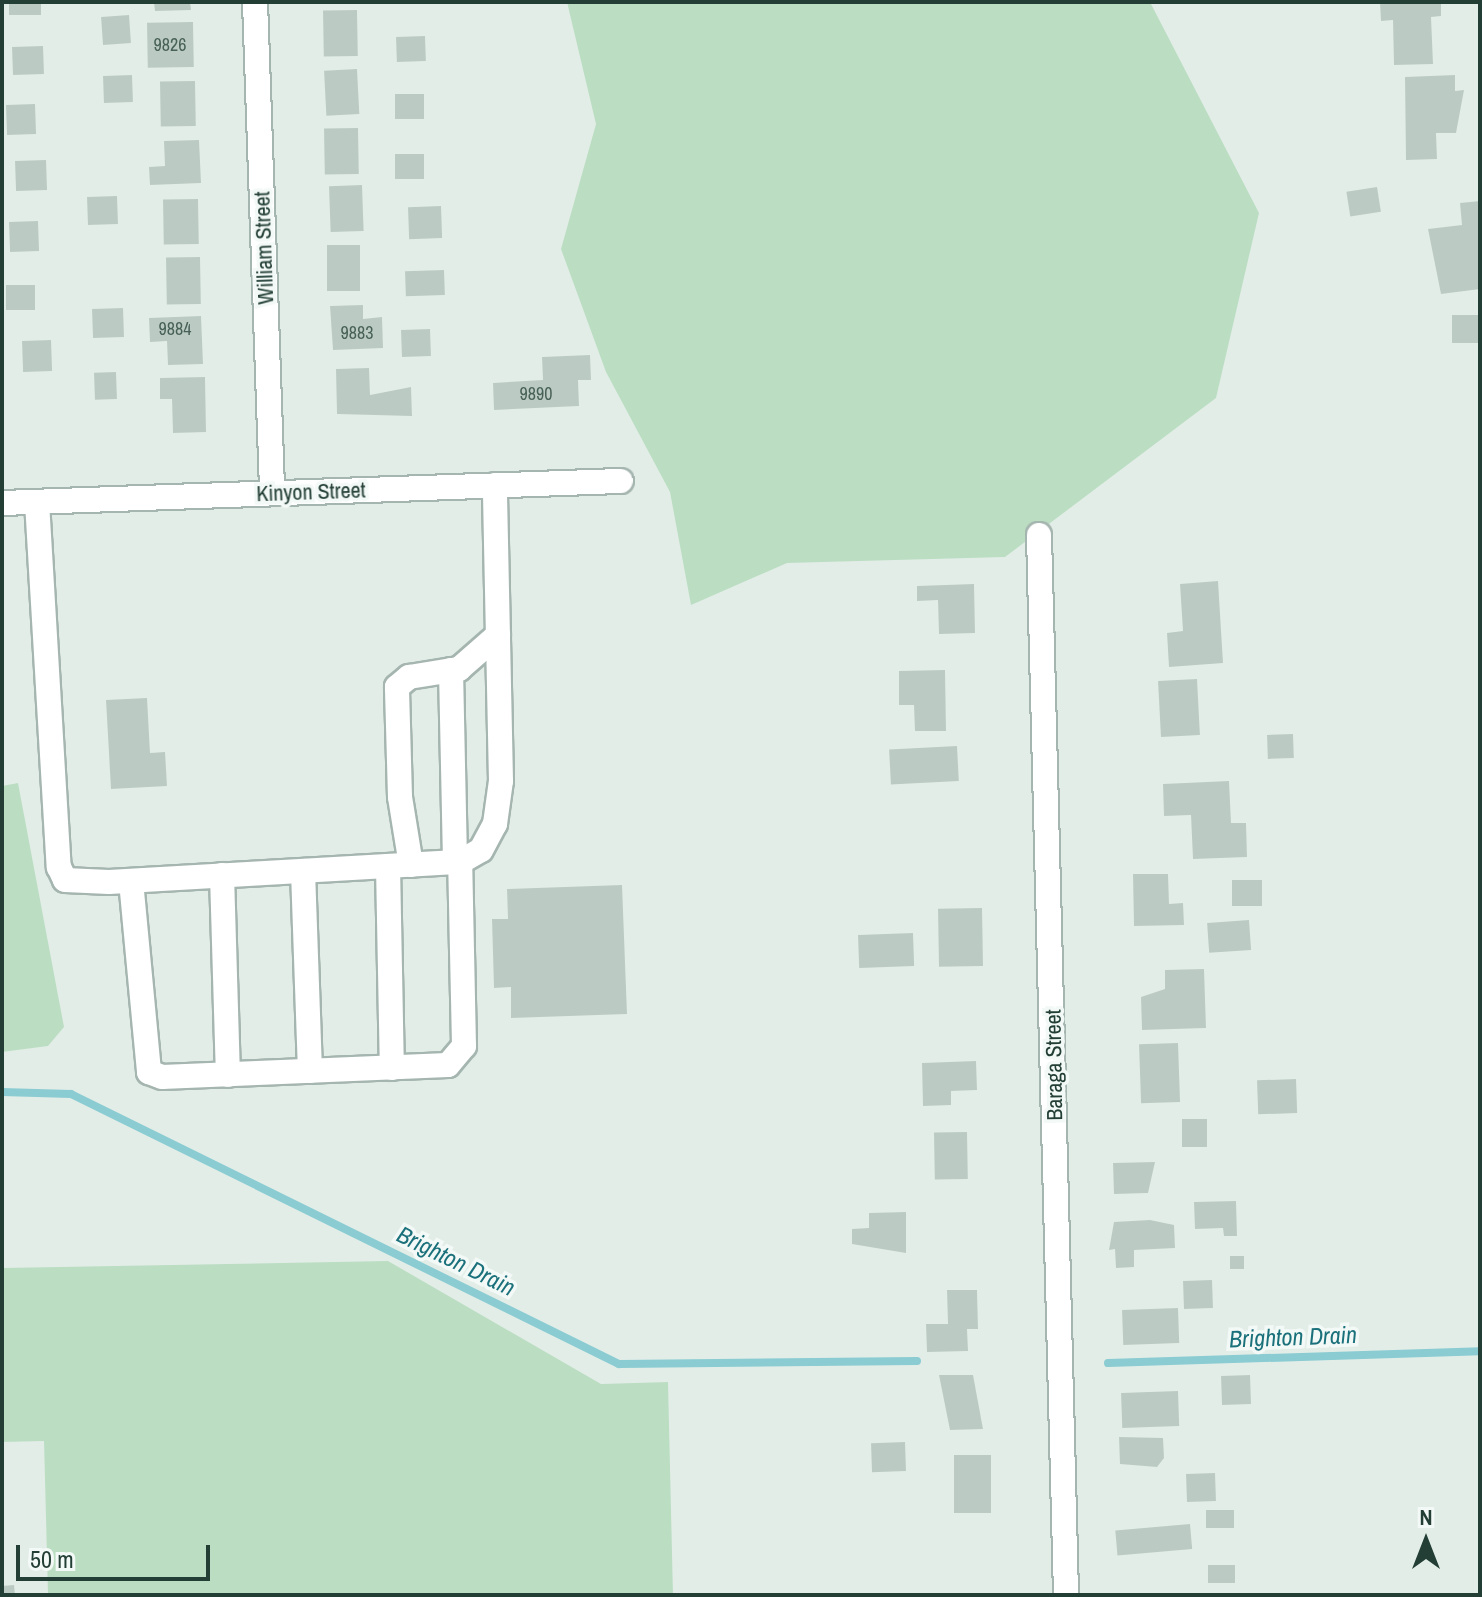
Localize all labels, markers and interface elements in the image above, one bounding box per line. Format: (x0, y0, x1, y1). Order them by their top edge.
house number: 9826 (154, 34, 186, 56)
street label: William Street (249, 191, 279, 305)
house number: 9884 (159, 318, 191, 340)
house number: 9883 (341, 322, 373, 344)
house number: 9890 (520, 383, 552, 405)
street label: Kinyon Street (256, 477, 366, 507)
street label: Baraga Street (1040, 1009, 1068, 1121)
water label: Brighton Drain (392, 1220, 520, 1302)
water label: Brighton Drain (1229, 1320, 1357, 1354)
north arrow (1386, 1501, 1466, 1581)
text: N (1419, 1502, 1433, 1532)
scale bar (20, 1529, 214, 1579)
text: 50 m (30, 1543, 74, 1575)

